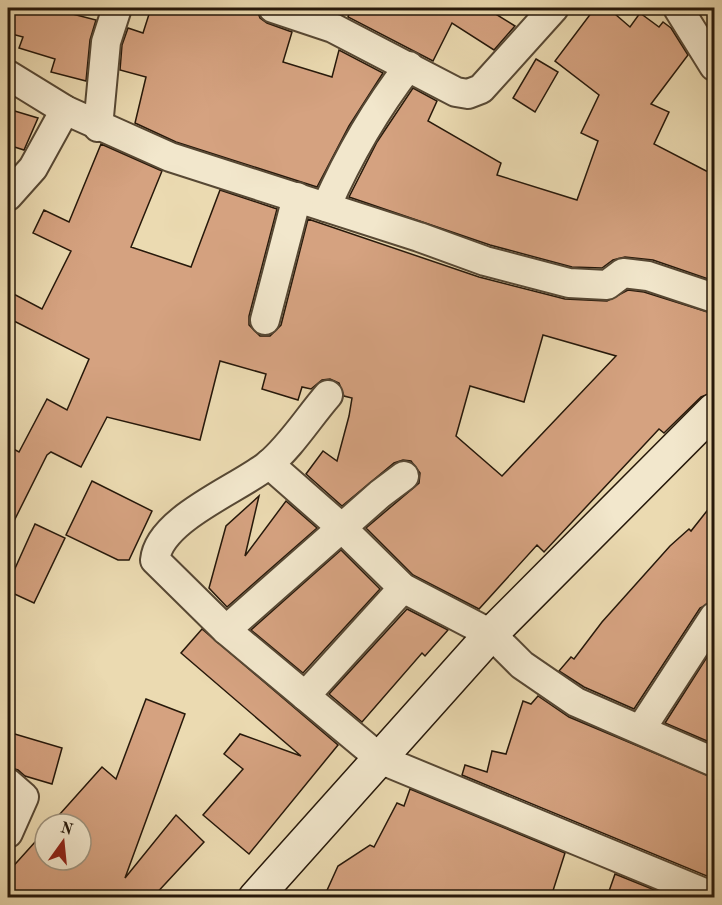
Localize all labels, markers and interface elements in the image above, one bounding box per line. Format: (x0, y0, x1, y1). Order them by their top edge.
north arrow (33, 812, 93, 872)
text: N (58, 820, 75, 839)

